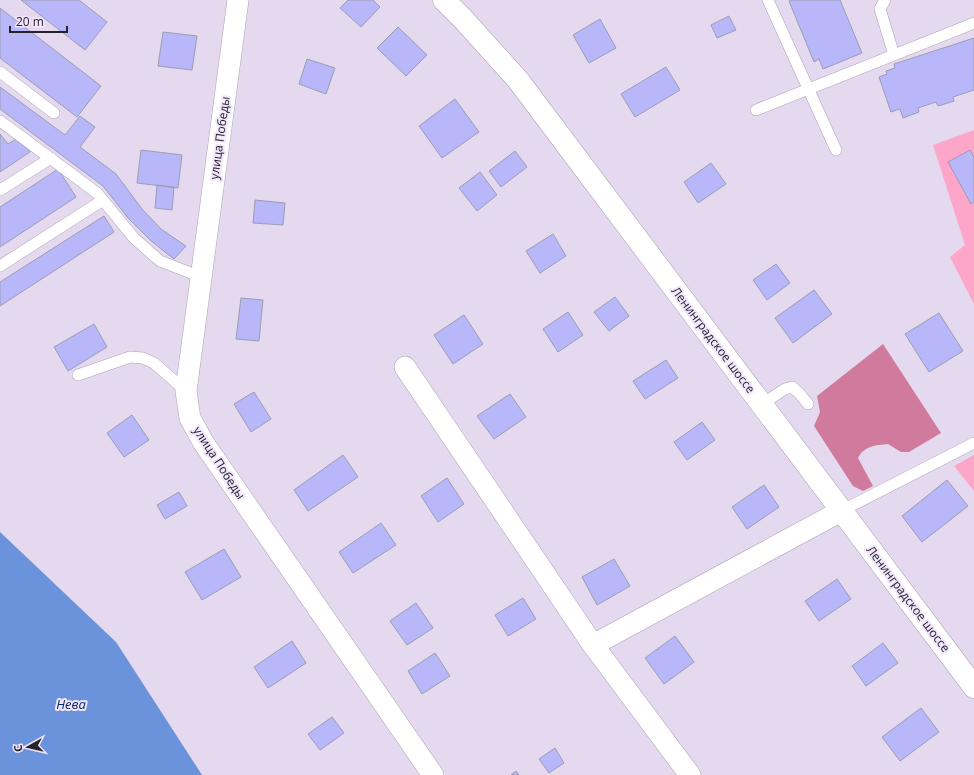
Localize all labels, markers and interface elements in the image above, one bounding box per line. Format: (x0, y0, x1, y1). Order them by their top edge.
scale bar (10, 8, 67, 34)
text: 20 m (16, 13, 44, 30)
street label: улица Победы (205, 95, 234, 181)
street label: Ленинградское шоссе (668, 283, 759, 397)
street label: улица Победы (189, 423, 249, 502)
street label: Ленинградское шоссе (863, 542, 954, 656)
water label: Нева (56, 695, 86, 713)
north arrow (8, 727, 48, 767)
text: С (10, 744, 26, 753)

